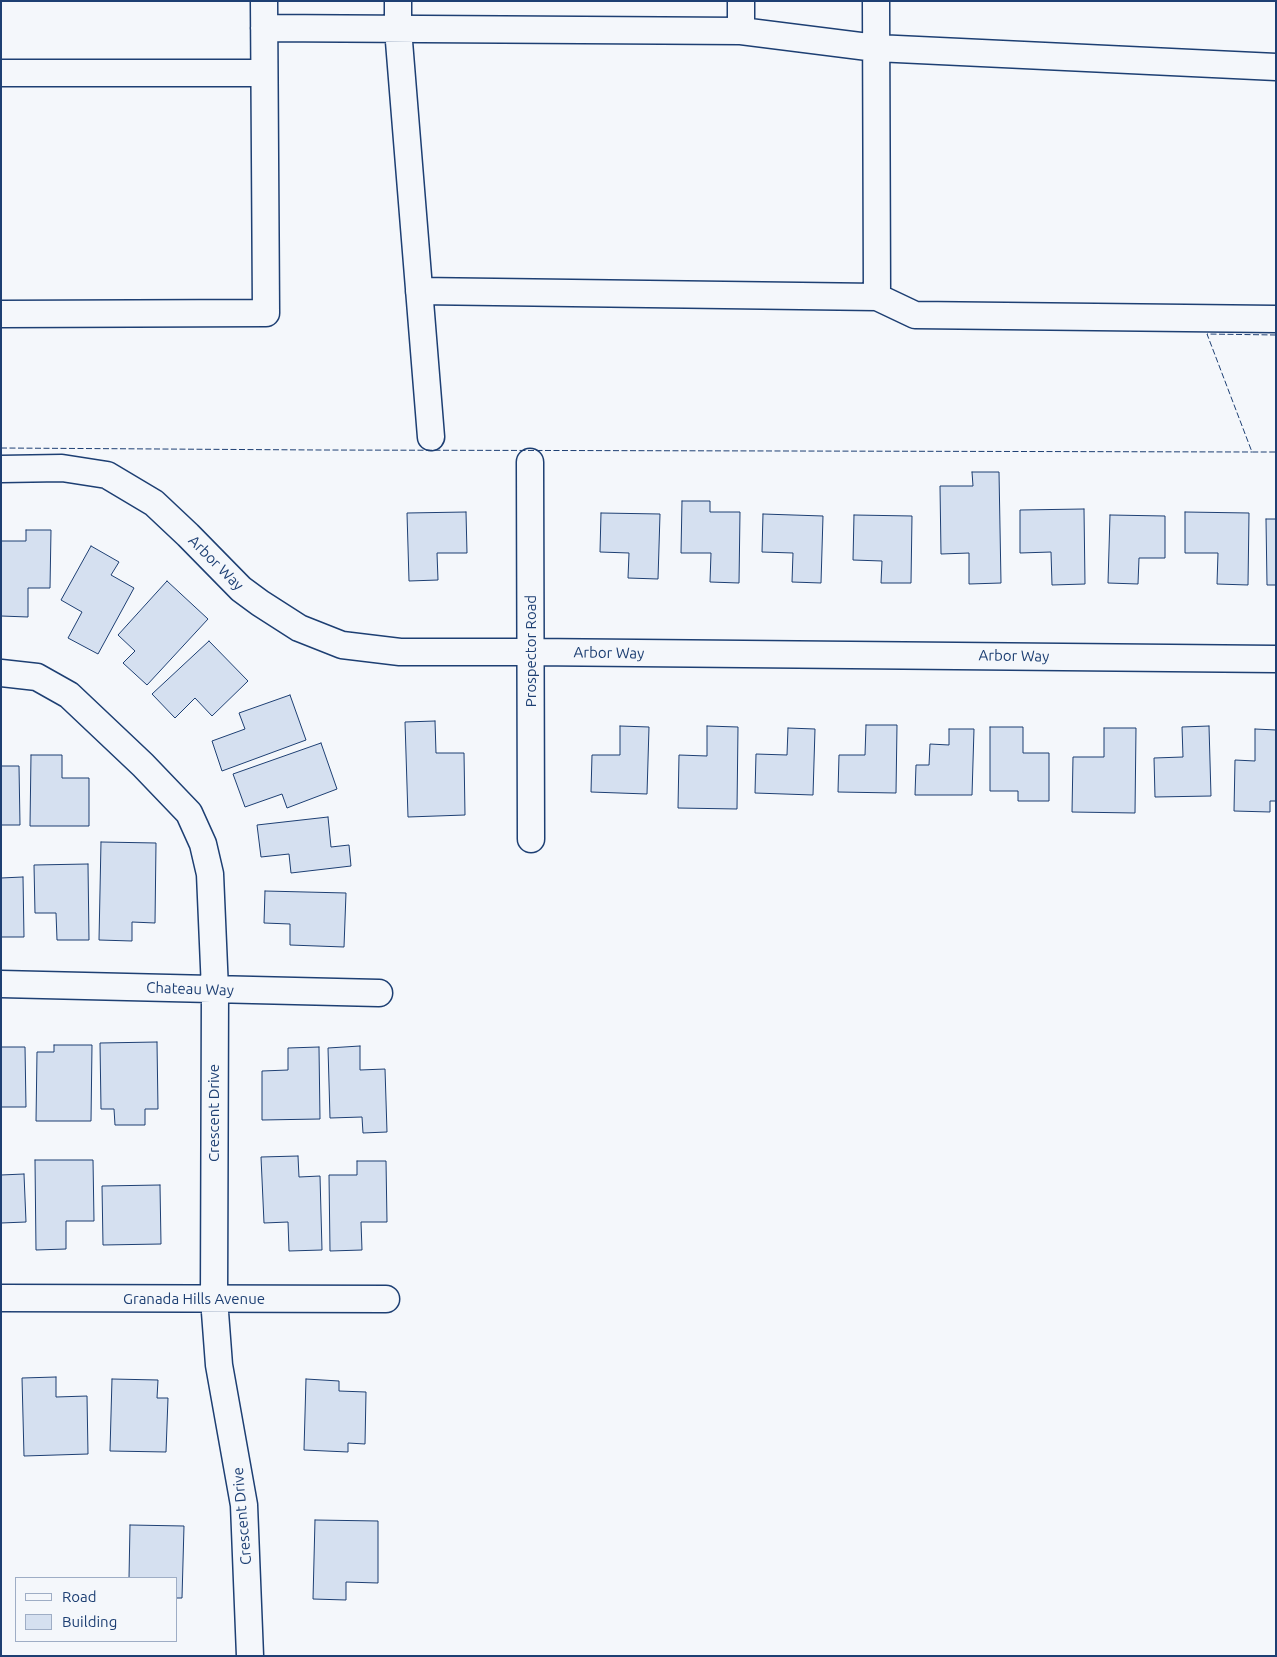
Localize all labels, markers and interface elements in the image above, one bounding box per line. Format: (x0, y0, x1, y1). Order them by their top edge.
street label: Arbor Way (185, 532, 247, 594)
street label: Prospector Road (522, 595, 540, 707)
street label: Arbor Way (574, 643, 644, 663)
street label: Arbor Way (979, 646, 1049, 666)
street label: Chateau Way (146, 978, 234, 1000)
street label: Crescent Drive (205, 1064, 223, 1162)
street label: Granada Hills Avenue (123, 1290, 265, 1308)
street label: Crescent Drive (229, 1466, 255, 1566)
legend (15, 1577, 178, 1642)
text: Road (62, 1588, 97, 1605)
text: Building (62, 1613, 117, 1630)

